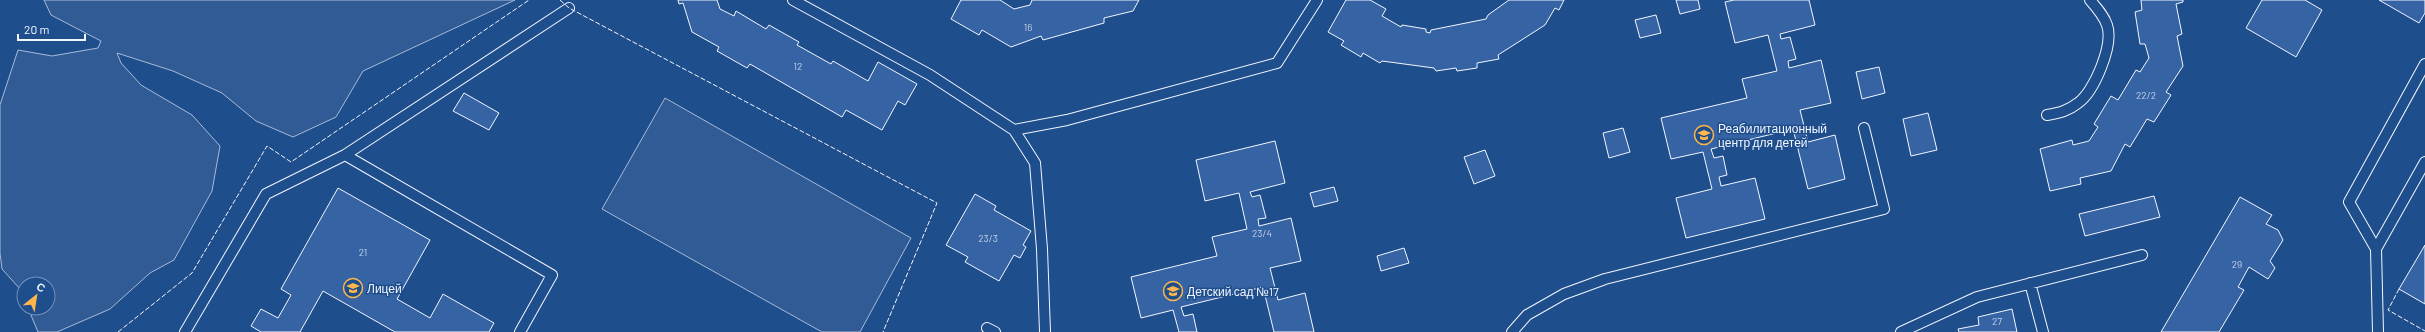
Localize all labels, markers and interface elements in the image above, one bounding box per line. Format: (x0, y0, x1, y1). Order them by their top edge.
scale bar (18, 16, 85, 42)
house number: 16 (1024, 21, 1032, 33)
text: 20 m (24, 22, 50, 36)
house number: 12 (794, 60, 802, 72)
house number: 22/2 (2136, 89, 2156, 101)
place label: Реабилитационный центр для детей (1718, 121, 1827, 150)
school or university icon: Реабилитационный центр для детей (1693, 124, 1715, 146)
house number: 23/4 (1252, 227, 1272, 239)
house number: 23/3 (978, 232, 998, 244)
house number: 21 (359, 246, 367, 258)
house number: 29 (2232, 258, 2242, 270)
north arrow (16, 276, 56, 316)
school or university icon: Лицей (342, 277, 364, 299)
text: С (35, 279, 48, 295)
school or university icon: Детский сад №17 (1162, 280, 1184, 302)
place label: Лицей (367, 281, 402, 296)
place label: Детский сад №17 (1187, 284, 1279, 299)
house number: 27 (1992, 315, 2002, 327)

